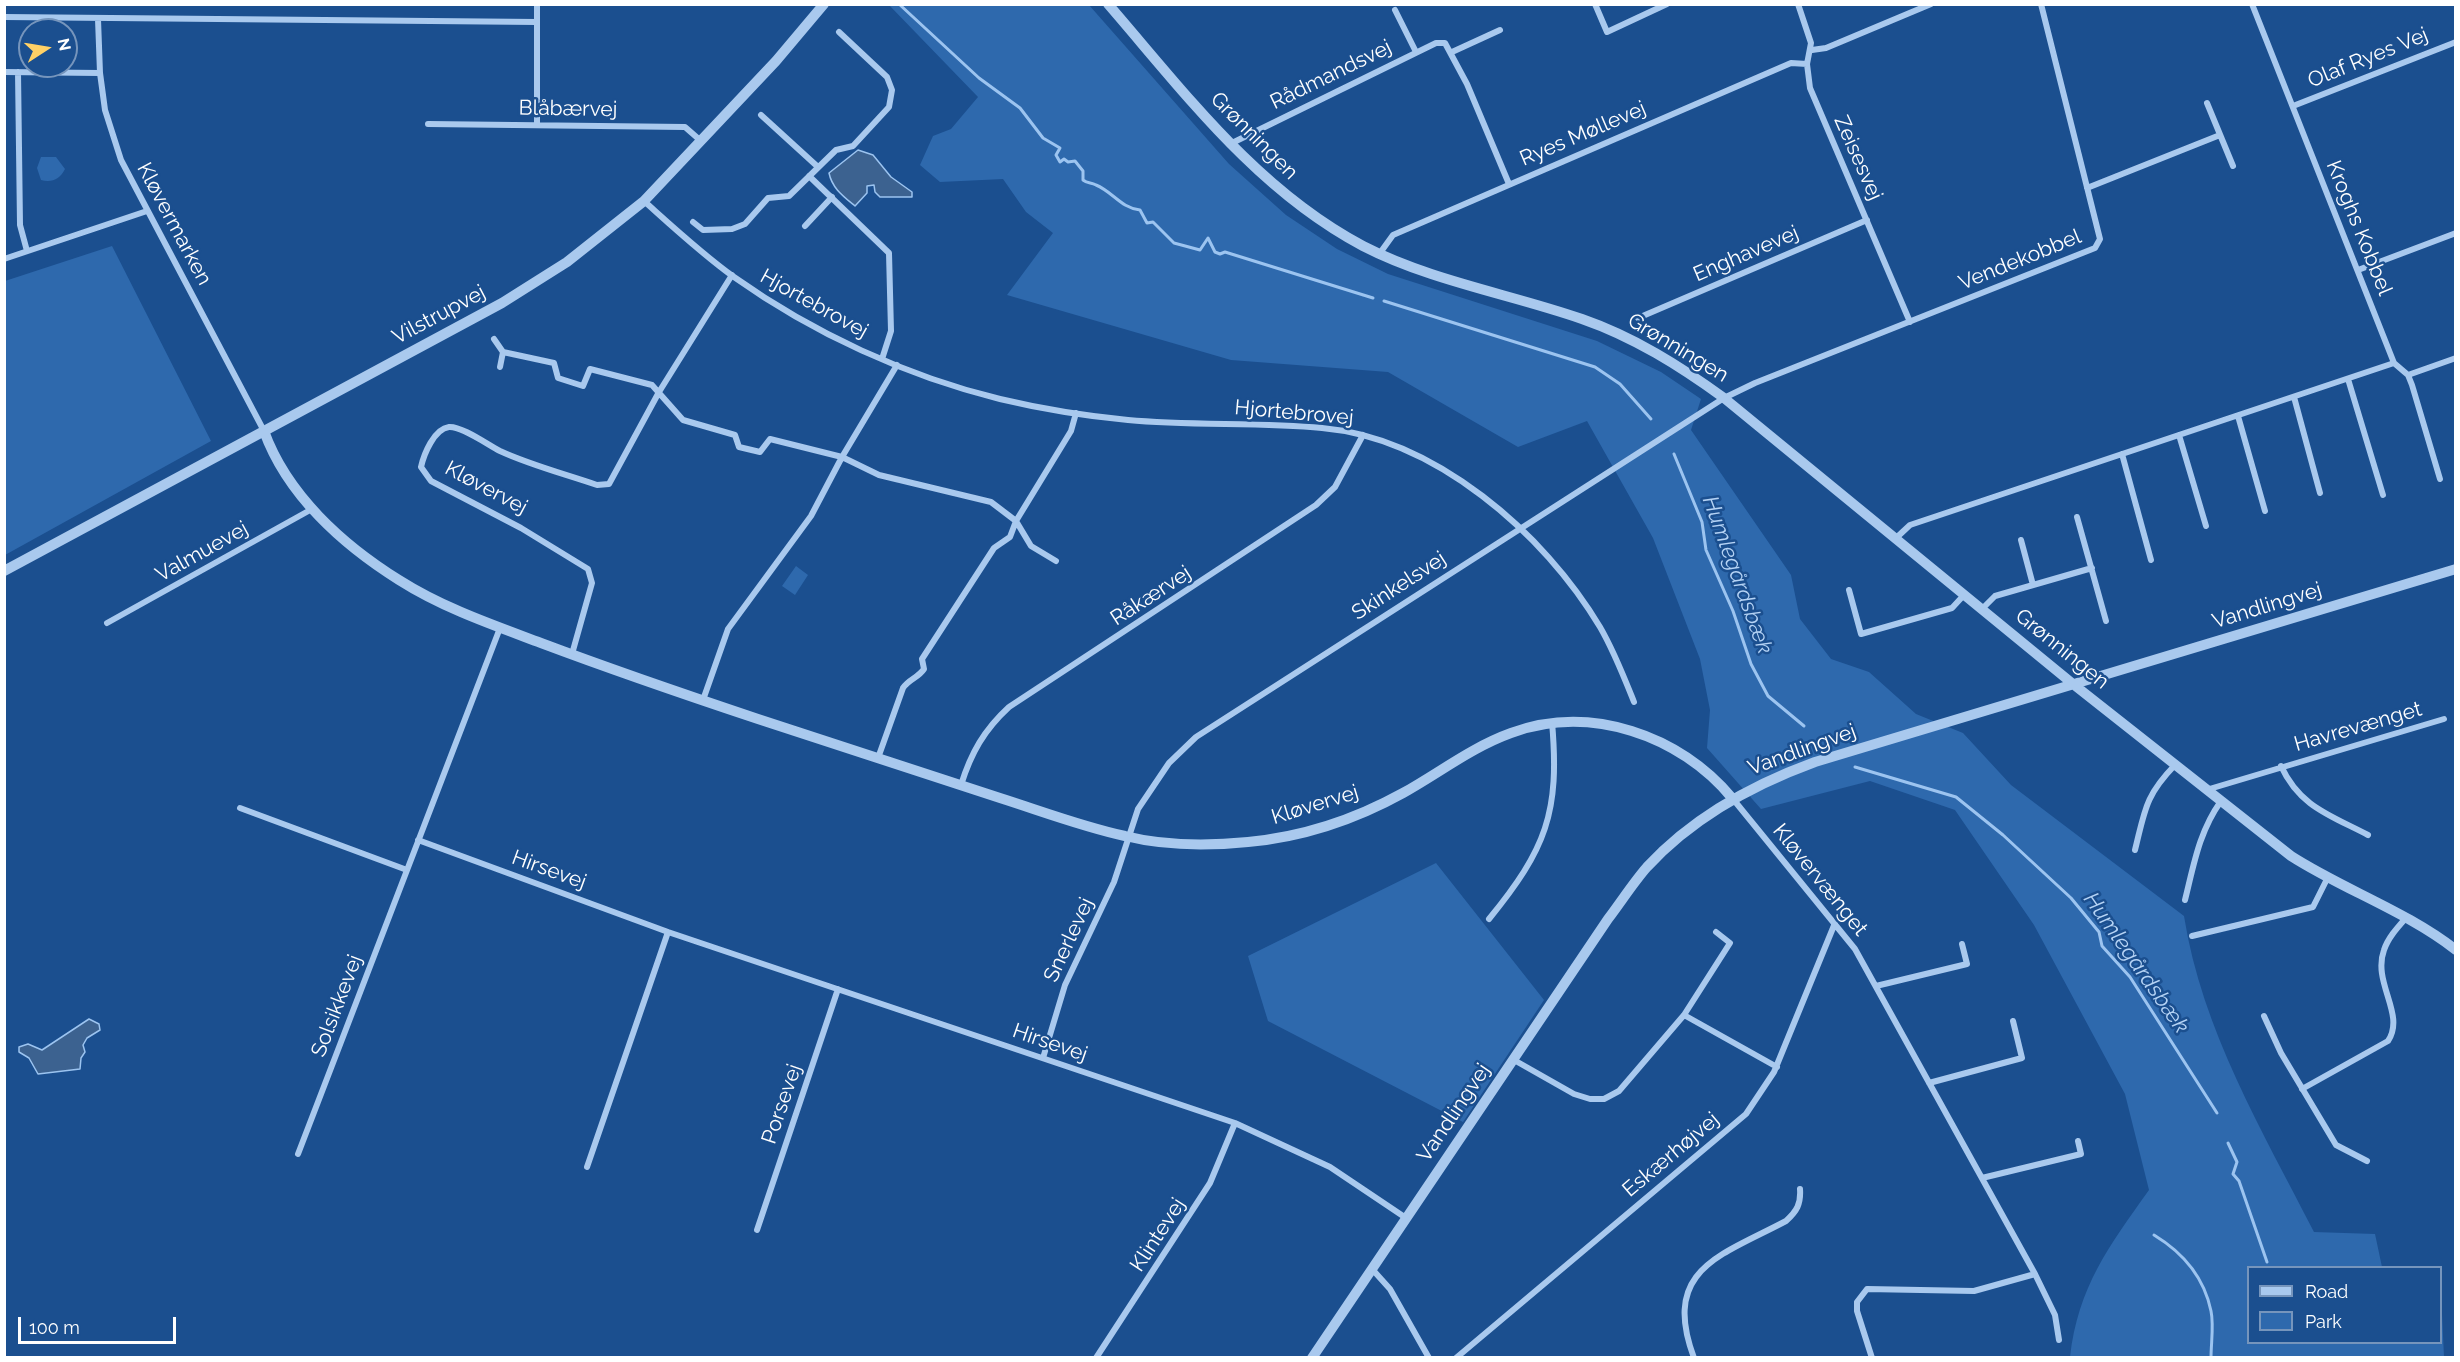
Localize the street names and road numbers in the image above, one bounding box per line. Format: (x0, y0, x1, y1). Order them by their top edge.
street label: Olaf Ryes Vej (2304, 22, 2432, 94)
street label: Rådmandsvej (1266, 35, 1396, 115)
street label: Grønningen (1205, 87, 1303, 185)
street label: Blåbærvej (518, 96, 618, 122)
street label: Ryes Møllevej (1516, 96, 1650, 172)
street label: Zeisesvej (1828, 112, 1888, 204)
street label: Kroghs Kobbel (2321, 157, 2397, 299)
street label: Kløvermarken (131, 158, 217, 290)
street label: Enghavevej (1690, 221, 1802, 287)
street label: Vendekobbel (1955, 224, 2085, 296)
street label: Hjortebrovej (756, 264, 872, 344)
street label: Vilstrupvej (388, 280, 490, 350)
street label: Grønningen (1623, 308, 1733, 388)
street label: Hjortebrovej (1234, 395, 1354, 431)
street label: Kløvervej (440, 456, 532, 520)
street label: Valmuevej (151, 516, 253, 588)
street label: Skinkelsvej (1347, 546, 1451, 626)
street label: Råkærvej (1106, 561, 1196, 631)
street label: Vandlingvej (2209, 577, 2325, 635)
street label: Grønningen (2010, 604, 2114, 694)
street label: Havrevænget (2291, 697, 2425, 757)
street label: Vandlingvej (1744, 719, 1860, 781)
street label: Kløvervej (1268, 780, 1362, 830)
street label: Kløvervænget (1767, 819, 1873, 941)
street label: Hirsevej (508, 845, 590, 895)
street label: Snerlevej (1038, 894, 1100, 986)
street label: Solsikkevej (306, 951, 368, 1061)
street label: Hirsevej (1009, 1018, 1091, 1068)
street label: Vandlingvej (1412, 1059, 1496, 1167)
street label: Porsevej (757, 1061, 807, 1147)
street label: Eskærhøjvej (1618, 1107, 1724, 1203)
street label: Klintevej (1125, 1193, 1191, 1277)

